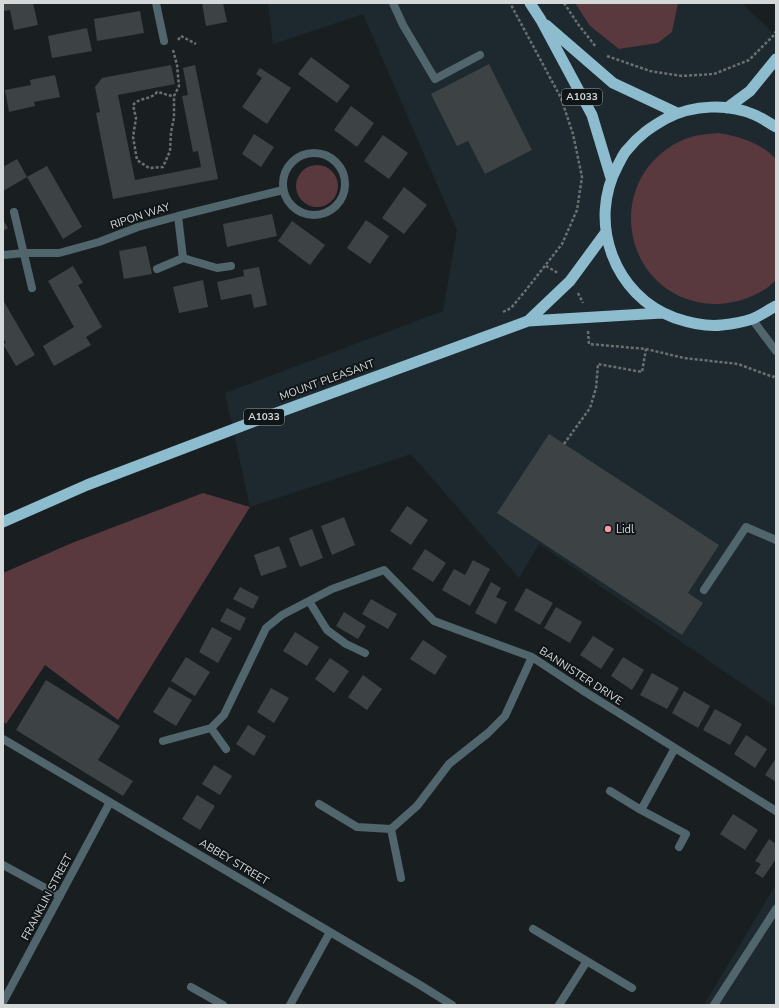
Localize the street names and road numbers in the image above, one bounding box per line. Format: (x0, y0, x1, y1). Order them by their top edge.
road number: A1033 (562, 89, 602, 105)
street label: RIPON WAY (108, 199, 172, 233)
street label: MOUNT PLEASANT (277, 356, 377, 404)
road number: A1033 (244, 409, 284, 425)
street label: BANNISTER DRIVE (536, 643, 626, 709)
street label: ABBEY STREET (196, 835, 272, 889)
street label: FRANKLIN STREET (18, 851, 76, 943)

